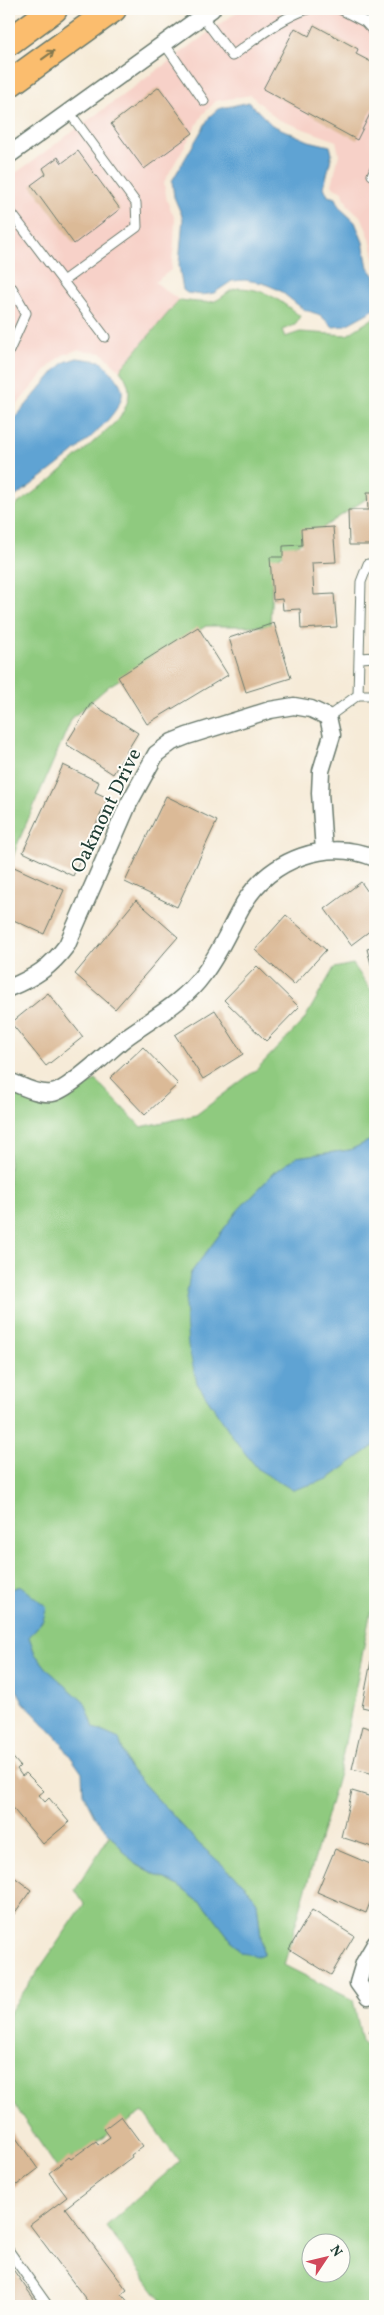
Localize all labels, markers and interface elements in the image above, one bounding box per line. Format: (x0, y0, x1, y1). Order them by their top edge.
one-way arrow (41, 50, 54, 61)
street label: Oakmont Drive (65, 744, 149, 878)
north arrow (302, 2232, 352, 2282)
text: N (325, 2242, 346, 2261)

